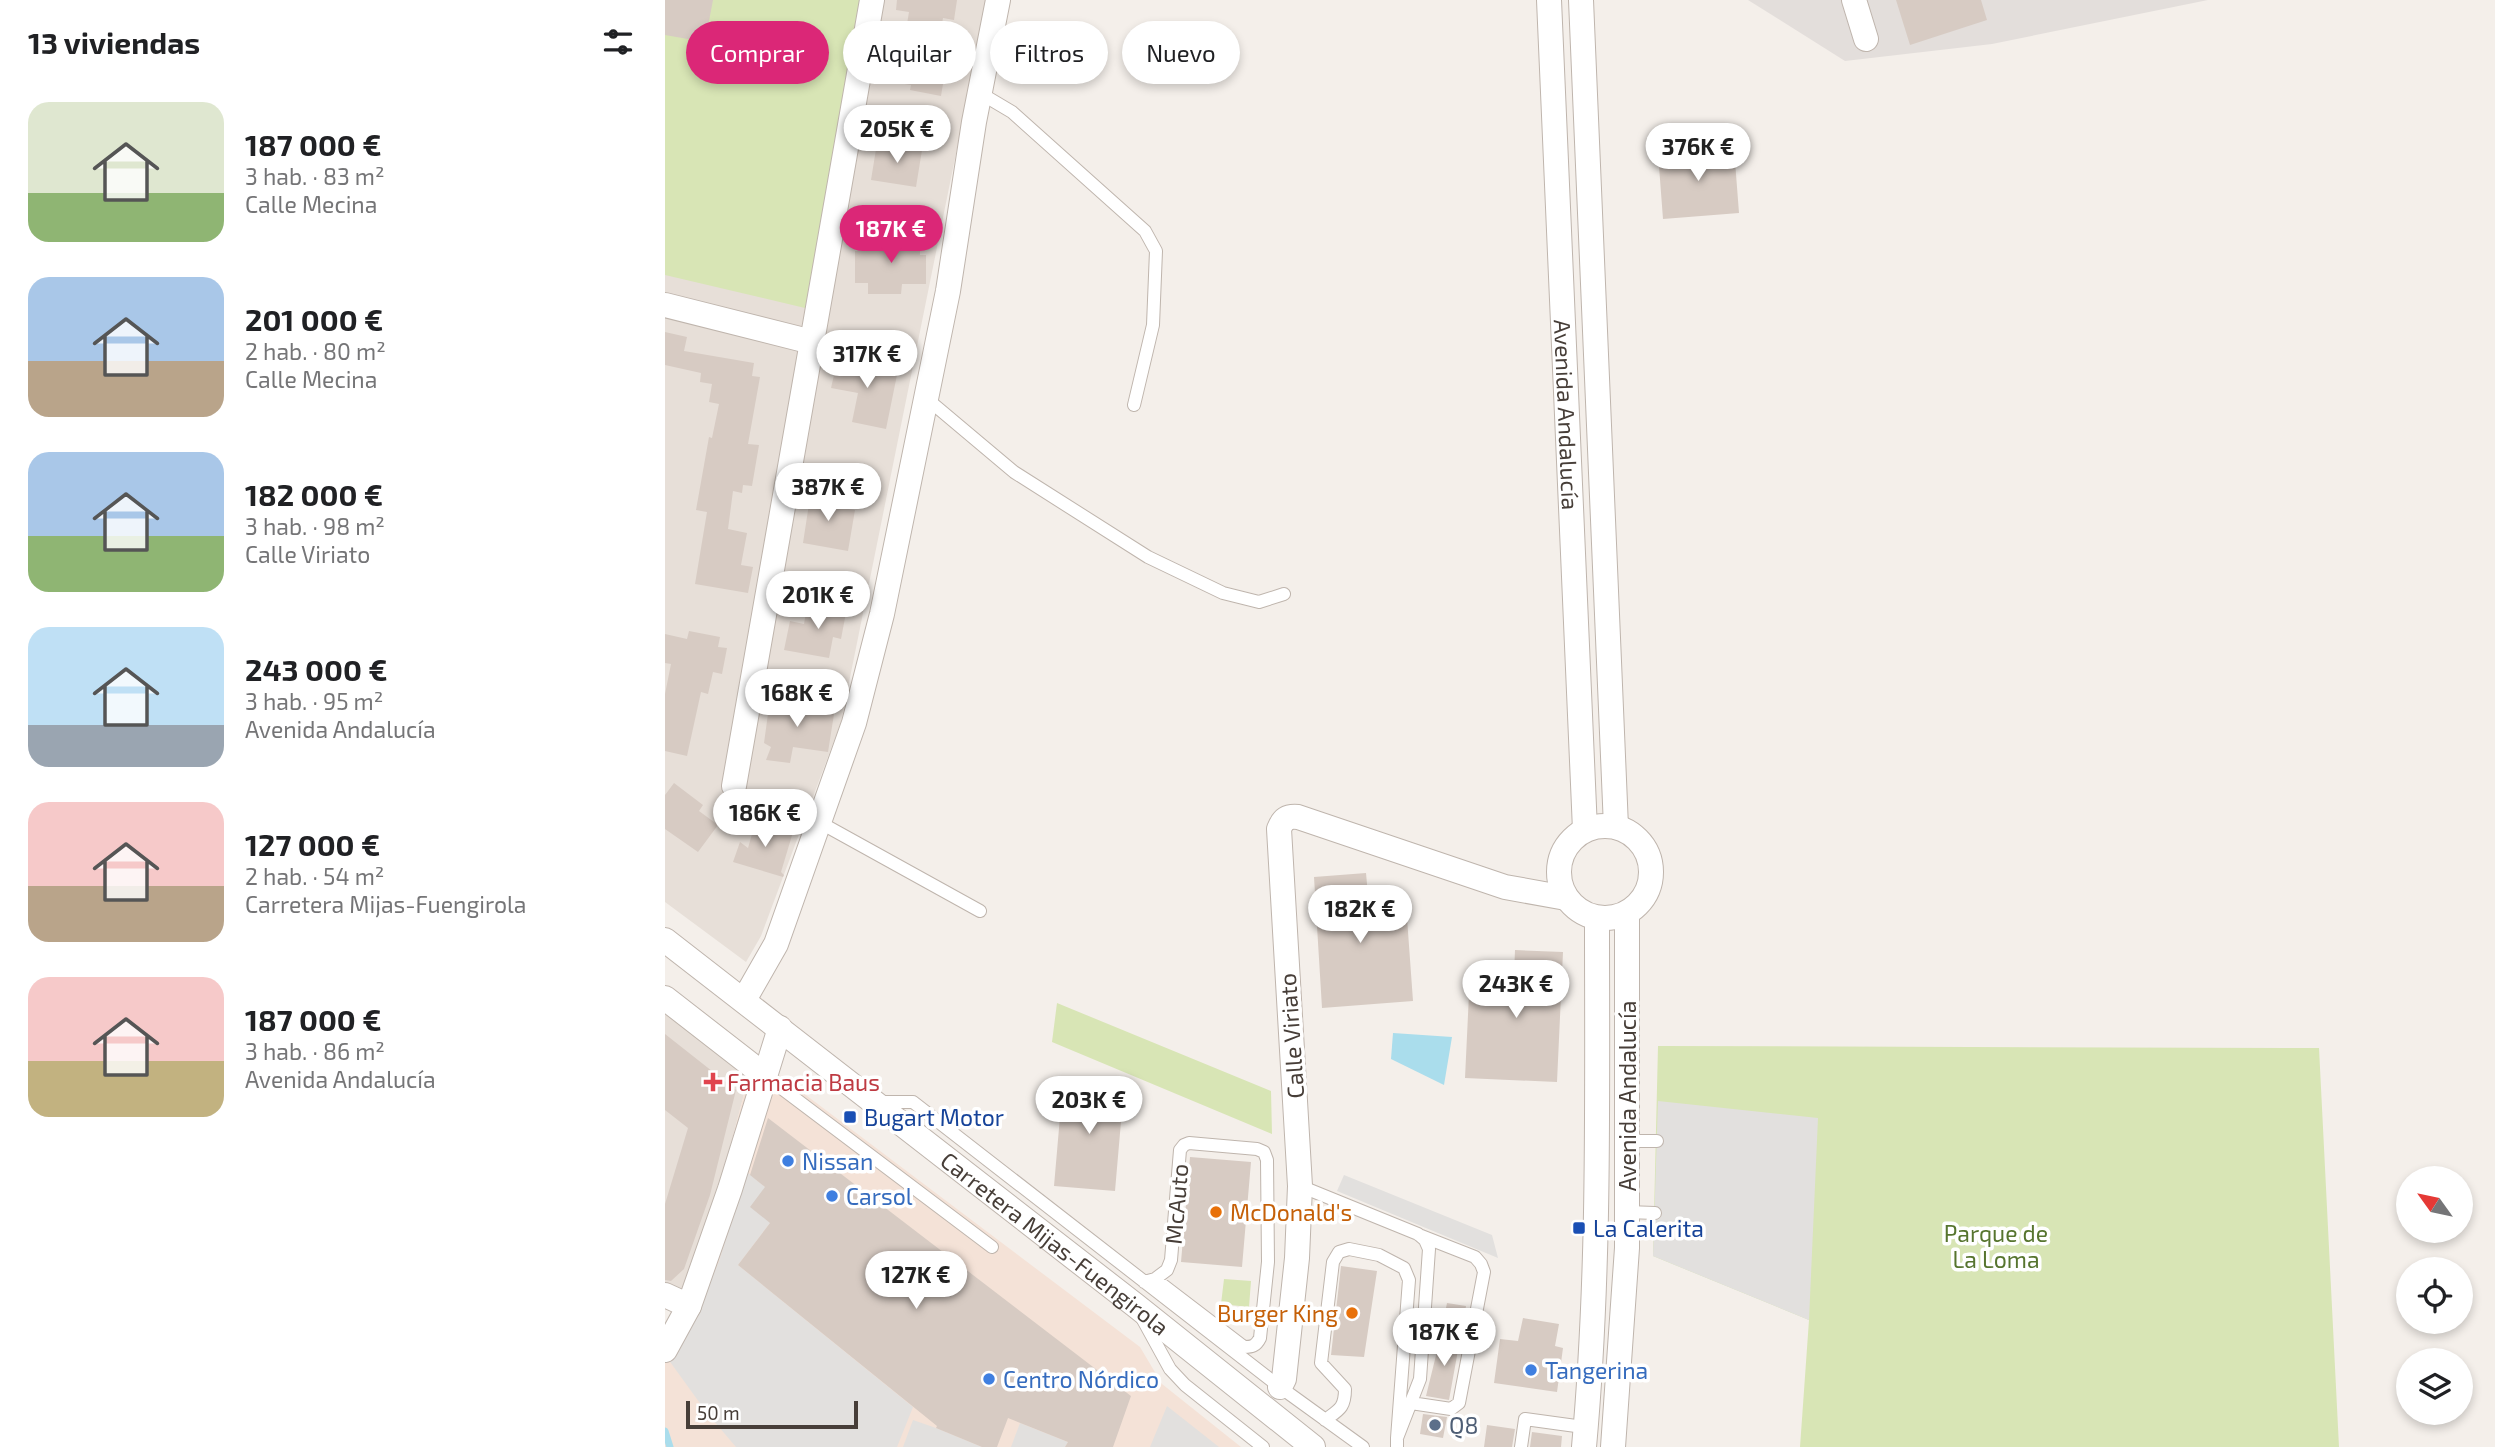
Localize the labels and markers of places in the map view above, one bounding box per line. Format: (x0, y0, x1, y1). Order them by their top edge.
pin: 205K € (840, 106, 954, 165)
pin: 376K € (1641, 124, 1755, 183)
pin: 187K € (834, 205, 948, 265)
pin: 317K € (810, 330, 924, 390)
pin: 387K € (771, 463, 885, 523)
pin: 201K € (761, 572, 875, 631)
pin: 168K € (740, 670, 854, 729)
pin: 186K € (708, 790, 822, 849)
pin: 182K € (1303, 886, 1417, 945)
pin: 243K € (1459, 960, 1573, 1020)
place label: Farmacia Baus (727, 1068, 880, 1096)
marker: Farmacia Baus (705, 1074, 721, 1090)
pin: 203K € (1032, 1076, 1146, 1136)
place label: Bugart Motor (864, 1103, 1004, 1131)
marker: Bugart Motor (842, 1109, 858, 1125)
place label: Nissan (802, 1147, 873, 1175)
marker: Nissan (780, 1153, 796, 1169)
place label: Carsol (846, 1182, 913, 1210)
marker: Carsol (824, 1188, 840, 1204)
place label: McDonald's (1230, 1198, 1352, 1226)
marker: McDonald's (1208, 1204, 1224, 1220)
place label: La Calerita (1593, 1214, 1704, 1242)
marker: La Calerita (1571, 1220, 1587, 1236)
pin: 127K € (859, 1252, 973, 1311)
place label: Burger King (1217, 1299, 1338, 1327)
marker: Burger King (1344, 1305, 1360, 1321)
pin: 187K € (1387, 1308, 1501, 1368)
place label: Tangerina (1545, 1356, 1648, 1384)
marker: Tangerina (1523, 1362, 1539, 1378)
place label: Centro Nórdico (1003, 1365, 1159, 1393)
marker: Centro Nórdico (981, 1371, 997, 1387)
place label: Q8 (1449, 1411, 1478, 1439)
marker: Q8 (1427, 1417, 1443, 1433)

